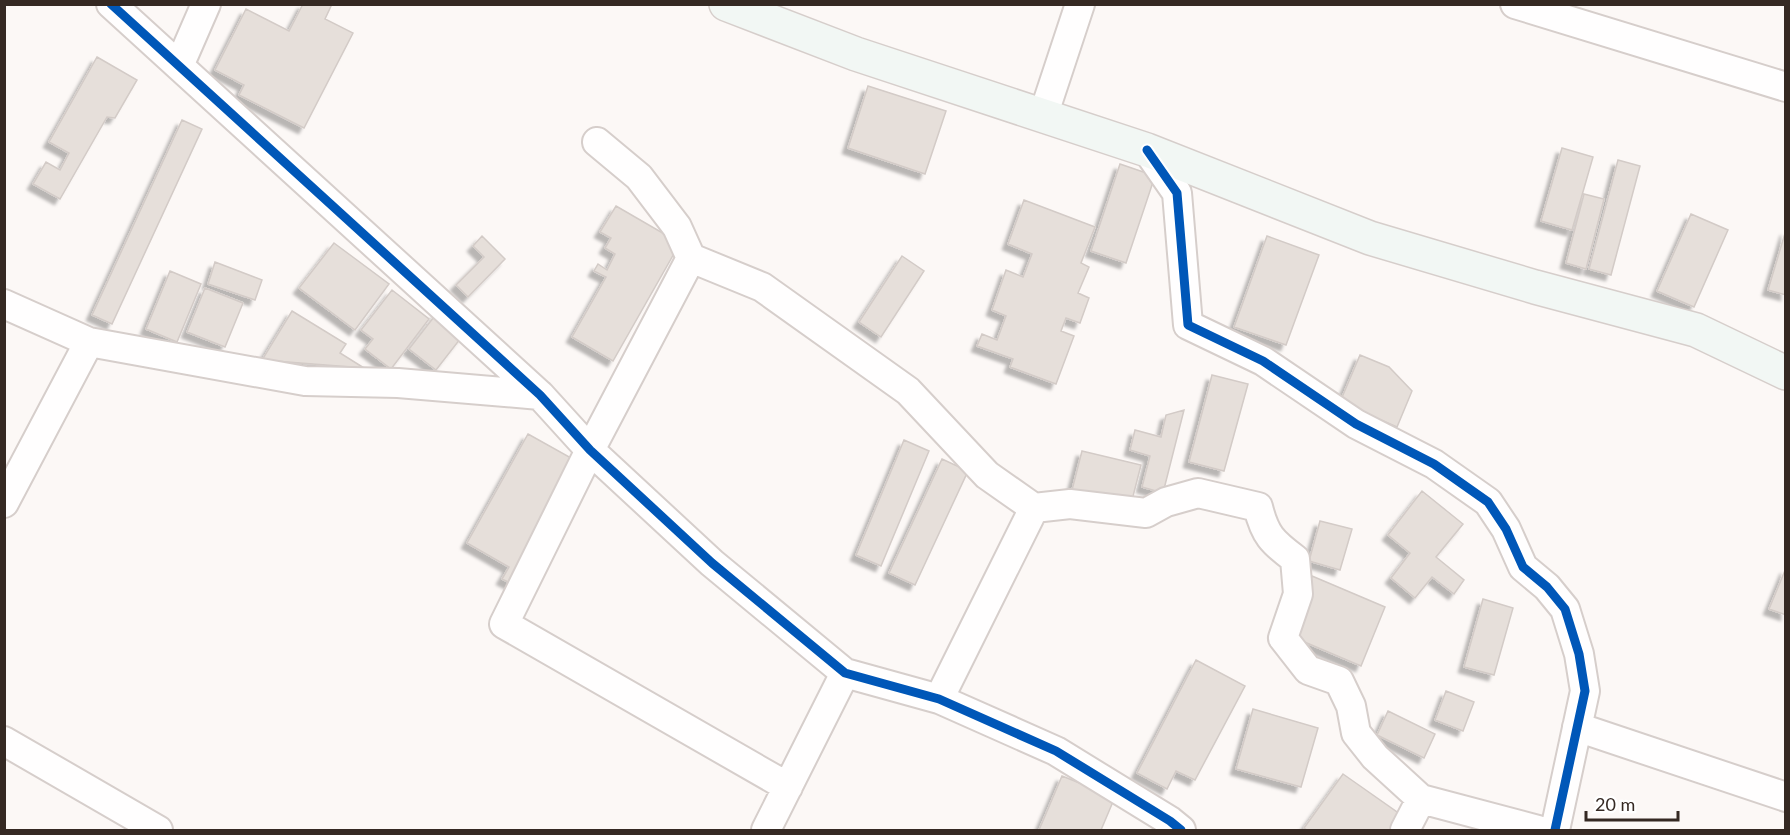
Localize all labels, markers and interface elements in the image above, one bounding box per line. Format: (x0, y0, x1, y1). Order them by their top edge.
scale bar (1586, 784, 1678, 822)
text: 20 m (1595, 793, 1635, 815)

